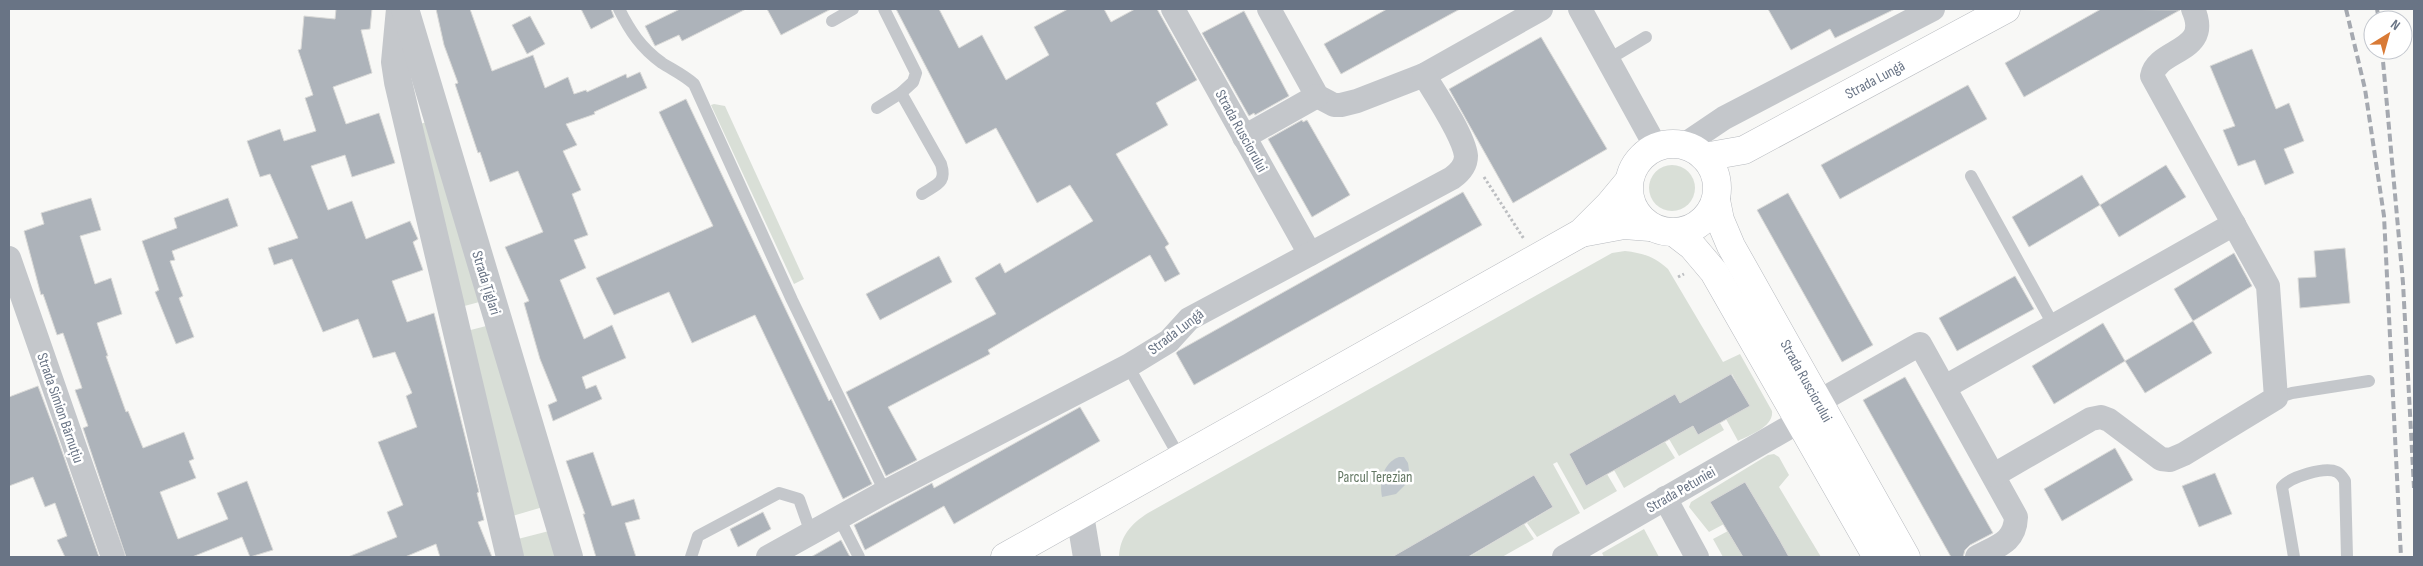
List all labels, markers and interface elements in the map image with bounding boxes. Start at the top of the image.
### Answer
north arrow [2363,10,2413,60]
text: N [2387,16,2404,34]
street label: Strada Lungă [1842,56,1908,104]
street label: Strada Rusciorului [1211,86,1272,176]
street label: Strada Țiglari [467,249,505,317]
street label: Strada Lungă [1144,305,1208,359]
street label: Strada Rusciorului [1776,336,1837,426]
street label: Strada Simion Bărnuțiu [32,351,88,465]
street label: Strada Petuniei [1643,463,1719,517]
park label: Parcul Terezian [1337,468,1413,487]

